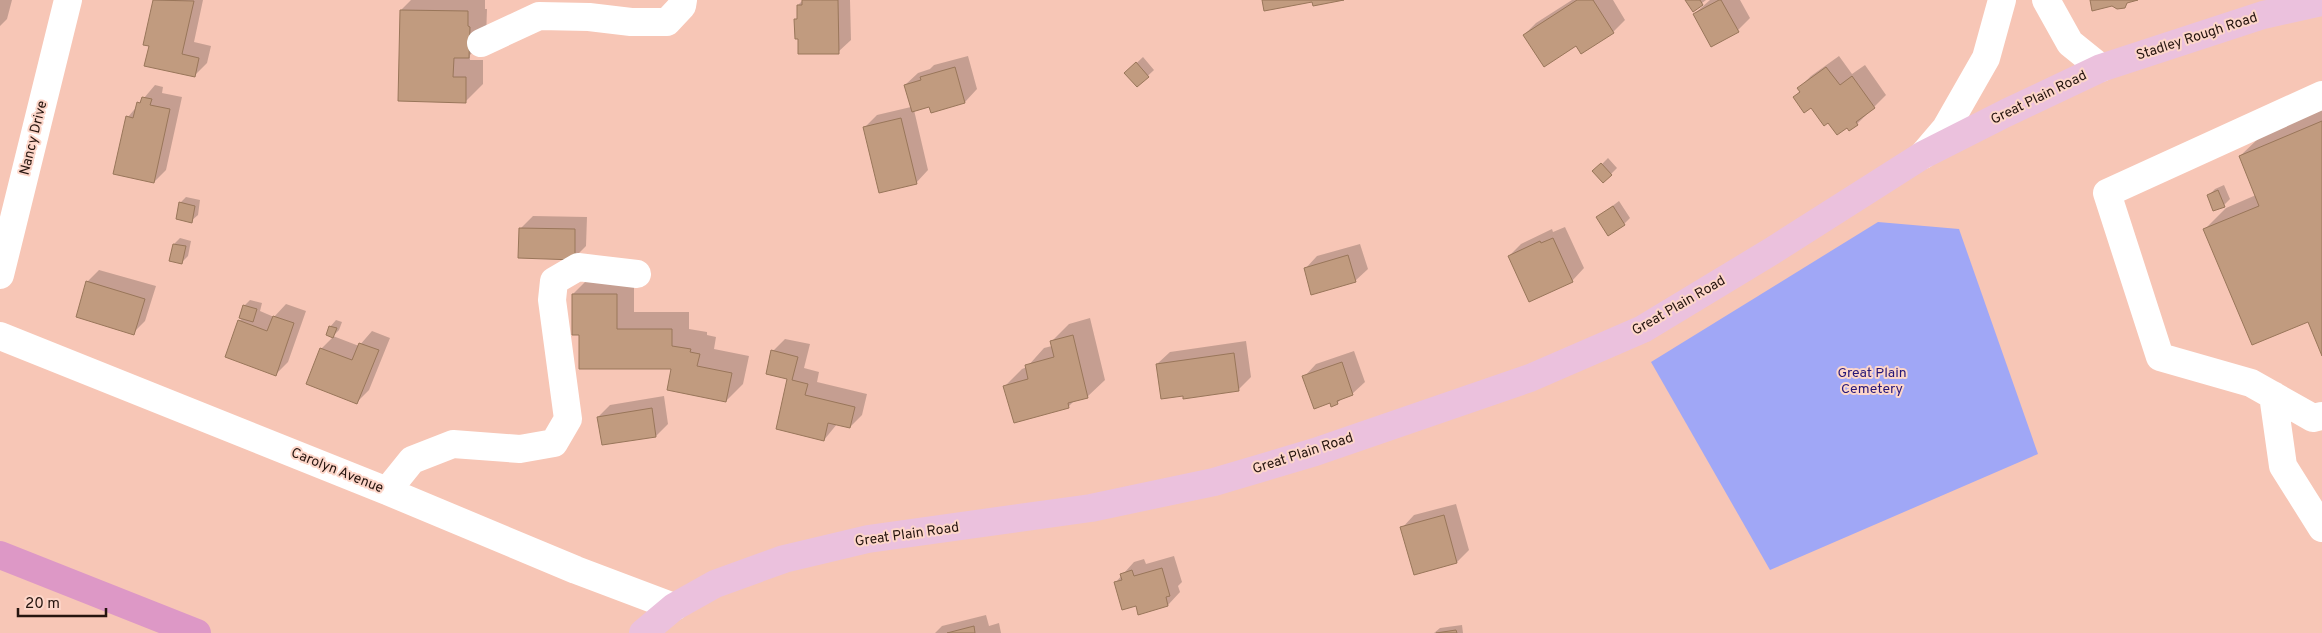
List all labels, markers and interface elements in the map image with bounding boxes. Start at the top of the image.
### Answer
street label: Stadley Rough Road [2134,9,2260,65]
street label: Great Plain Road [1988,67,2090,129]
street label: Nancy Drive [17,99,51,177]
street label: Great Plain Road [1629,272,1729,340]
park label: Great Plain Cemetery [1837,365,1907,398]
street label: Great Plain Road [1250,430,1356,478]
street label: Carolyn Avenue [288,445,386,497]
street label: Great Plain Road [854,519,960,551]
scale bar [18,586,105,618]
text: 20 m [25,595,60,614]

